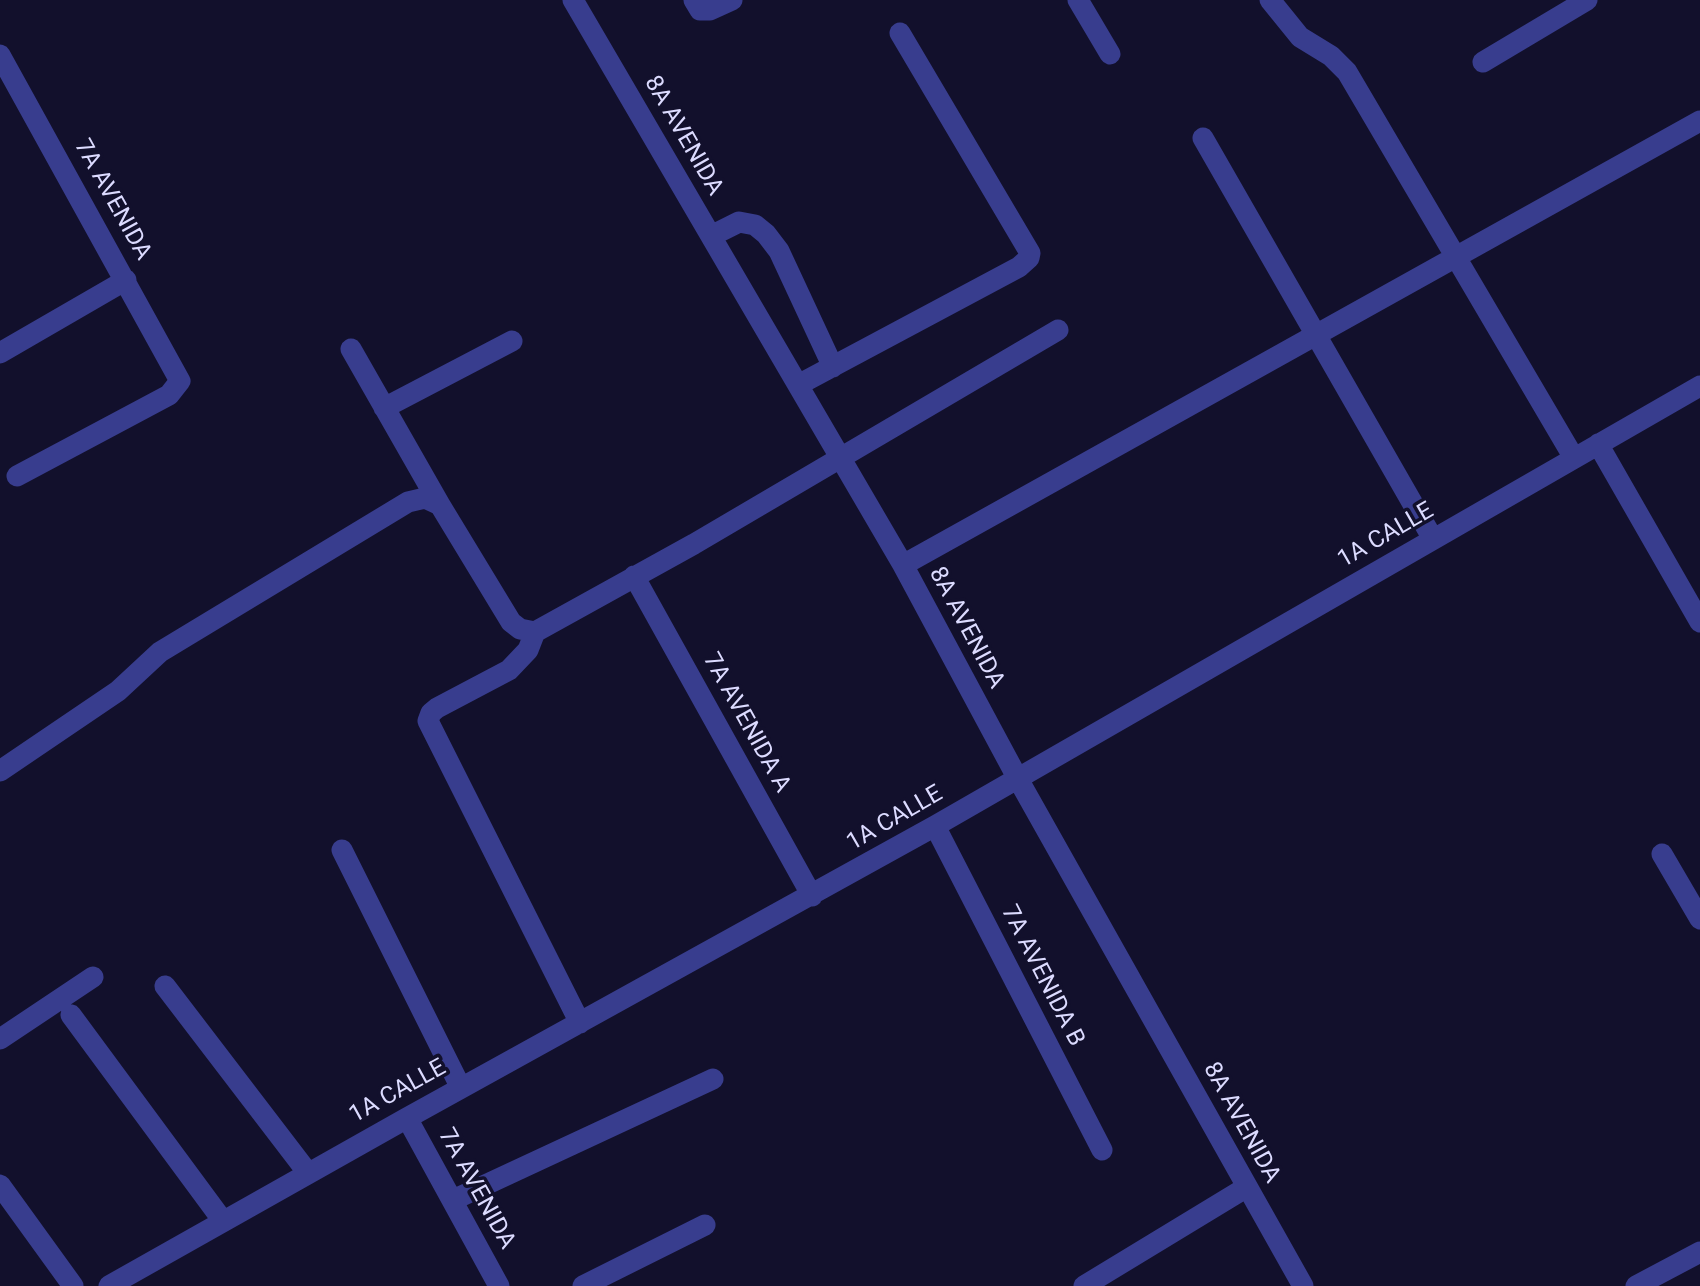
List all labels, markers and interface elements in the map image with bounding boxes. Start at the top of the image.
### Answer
street label: 8A AVENIDA [637,71,729,201]
street label: 7A AVENIDA [67,135,157,265]
street label: 1A CALLE [1333,497,1439,575]
street label: 8A AVENIDA [922,562,1010,694]
street label: 7A AVENIDA A [696,648,796,798]
street label: 1A CALLE [842,780,948,858]
street label: 7A AVENIDA B [994,901,1090,1051]
street label: 1A CALLE [345,1054,451,1130]
street label: 8A AVENIDA [1196,1058,1286,1188]
street label: 7A AVENIDA [431,1124,521,1254]

